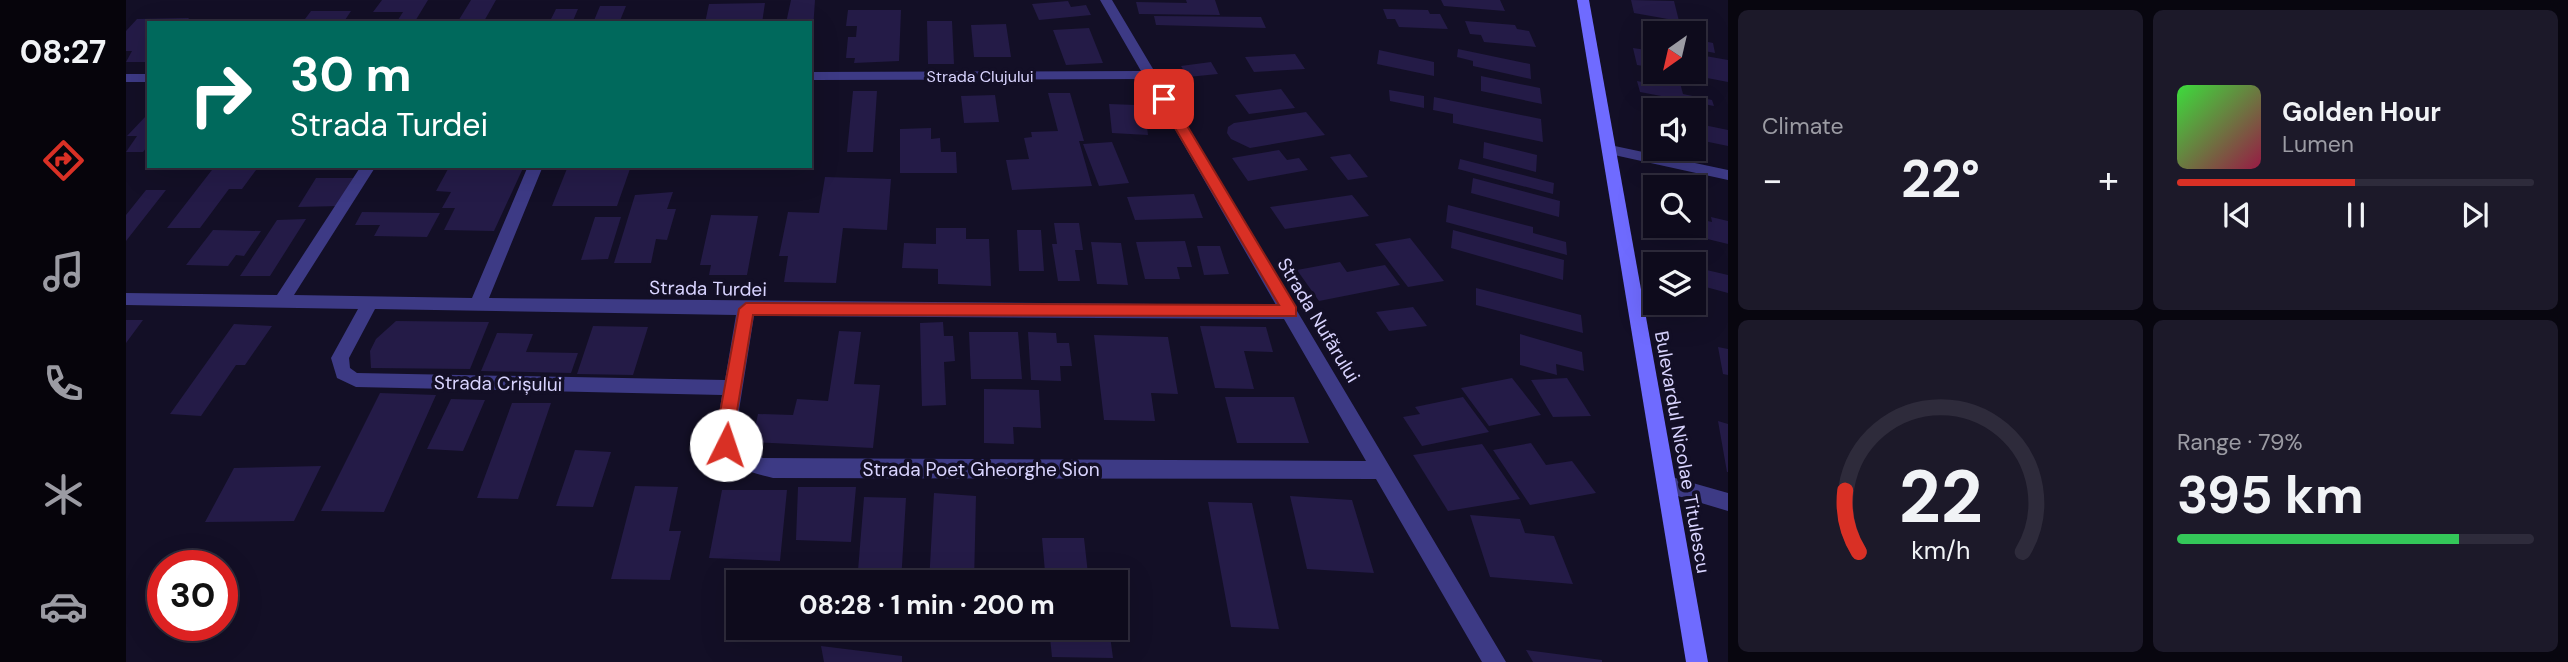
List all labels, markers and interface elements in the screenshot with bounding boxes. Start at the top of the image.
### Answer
north arrow [1643,21,1706,84]
map controls [1643,21,1706,315]
text: 08:27 [20,31,106,73]
text: 30 m [290,42,412,106]
icon: right [175,49,266,140]
street label: Strada Clujului [926,66,1034,87]
pin [1134,69,1194,129]
icon: arrive [1145,80,1183,118]
text: Golden Hour [2282,95,2441,129]
button: sound [1643,98,1706,161]
text: Strada Turdei [290,104,488,146]
text: Climate [1762,111,1844,141]
text: Lumen [2282,129,2354,159]
icon: directions [39,136,88,185]
text: 22° [1901,145,1980,213]
text: − [1762,155,1783,205]
text: + [2098,155,2119,205]
button: search [1643,175,1706,238]
icon: previous [2218,196,2256,234]
icon: pause [2337,196,2375,234]
icon: next [2456,196,2494,234]
icon: music [39,247,88,296]
button: layers [1643,252,1706,315]
street label: Strada Nufărului [1272,253,1366,387]
street label: Strada Turdei [649,275,767,302]
street label: Bulevardul Nicolae Titulescu [1649,329,1716,575]
icon: phone [39,359,88,408]
street label: Strada Crișului [434,370,562,397]
position arrow [689,408,763,482]
text: Range · 79% [2177,427,2303,457]
text: 22 [1898,450,1983,545]
street label: Strada Poet Gheorghe Sion [862,457,1100,482]
text: 395 km [2177,461,2364,529]
icon: climate [39,470,88,519]
text: km/h [1911,534,1970,567]
speed limit sign: 30 [147,550,238,641]
icon: car [39,582,88,631]
text: 08:28 · 1 min · 200 m [799,588,1055,622]

